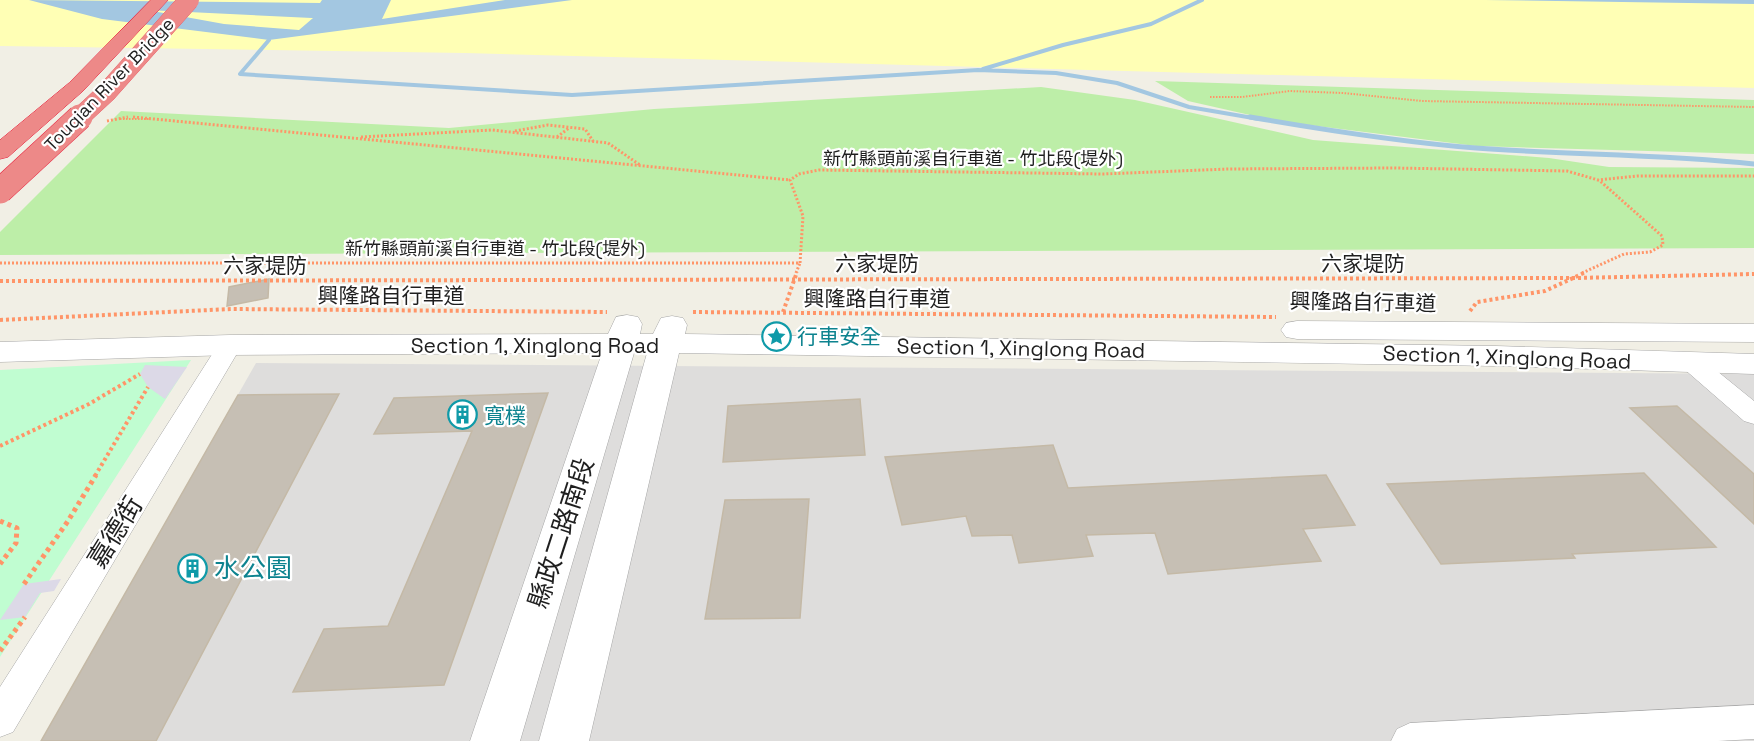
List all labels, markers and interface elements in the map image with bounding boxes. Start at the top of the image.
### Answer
street label: Touqian River Bridge [39,12,179,156]
street label: 新竹縣頭前溪自行車道 - 竹北段(堤外) [823,147,1123,170]
street label: 新竹縣頭前溪自行車道 - 竹北段(堤外) [345,237,645,260]
street label: 六家堤防 [835,250,919,277]
street label: 六家堤防 [1321,250,1405,277]
street label: 六家堤防 [223,252,307,279]
street label: 興隆路自行車道 [318,282,465,309]
street label: 興隆路自行車道 [804,285,951,312]
street label: 興隆路自行車道 [1289,287,1437,317]
place icon: 行車安全 [760,320,792,352]
place label: 行車安全 [797,323,881,350]
street label: Section 1, Xinglong Road [411,332,659,359]
street label: Section 1, Xinglong Road [896,332,1146,364]
street label: Section 1, Xinglong Road [1382,339,1632,375]
building icon: 寬樸 [447,399,479,431]
place label: 寬樸 [484,402,526,429]
street label: 縣政二路南段 [521,454,601,612]
street label: 嘉德街 [80,490,150,574]
place label: 水公園 [214,551,292,585]
building icon: 水公園 [177,552,209,584]

